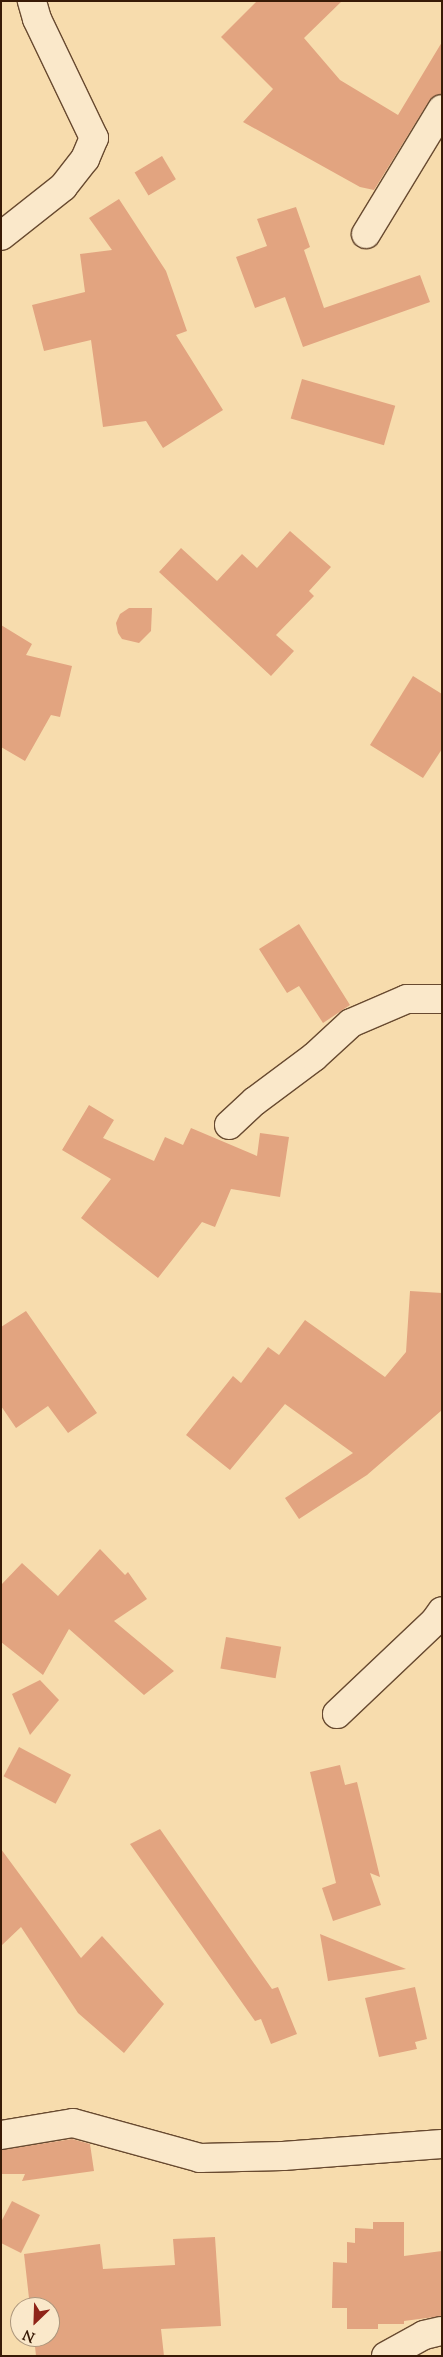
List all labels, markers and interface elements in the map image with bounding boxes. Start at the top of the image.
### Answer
north arrow [10,2297,60,2347]
text: N [20,2323,38,2346]

